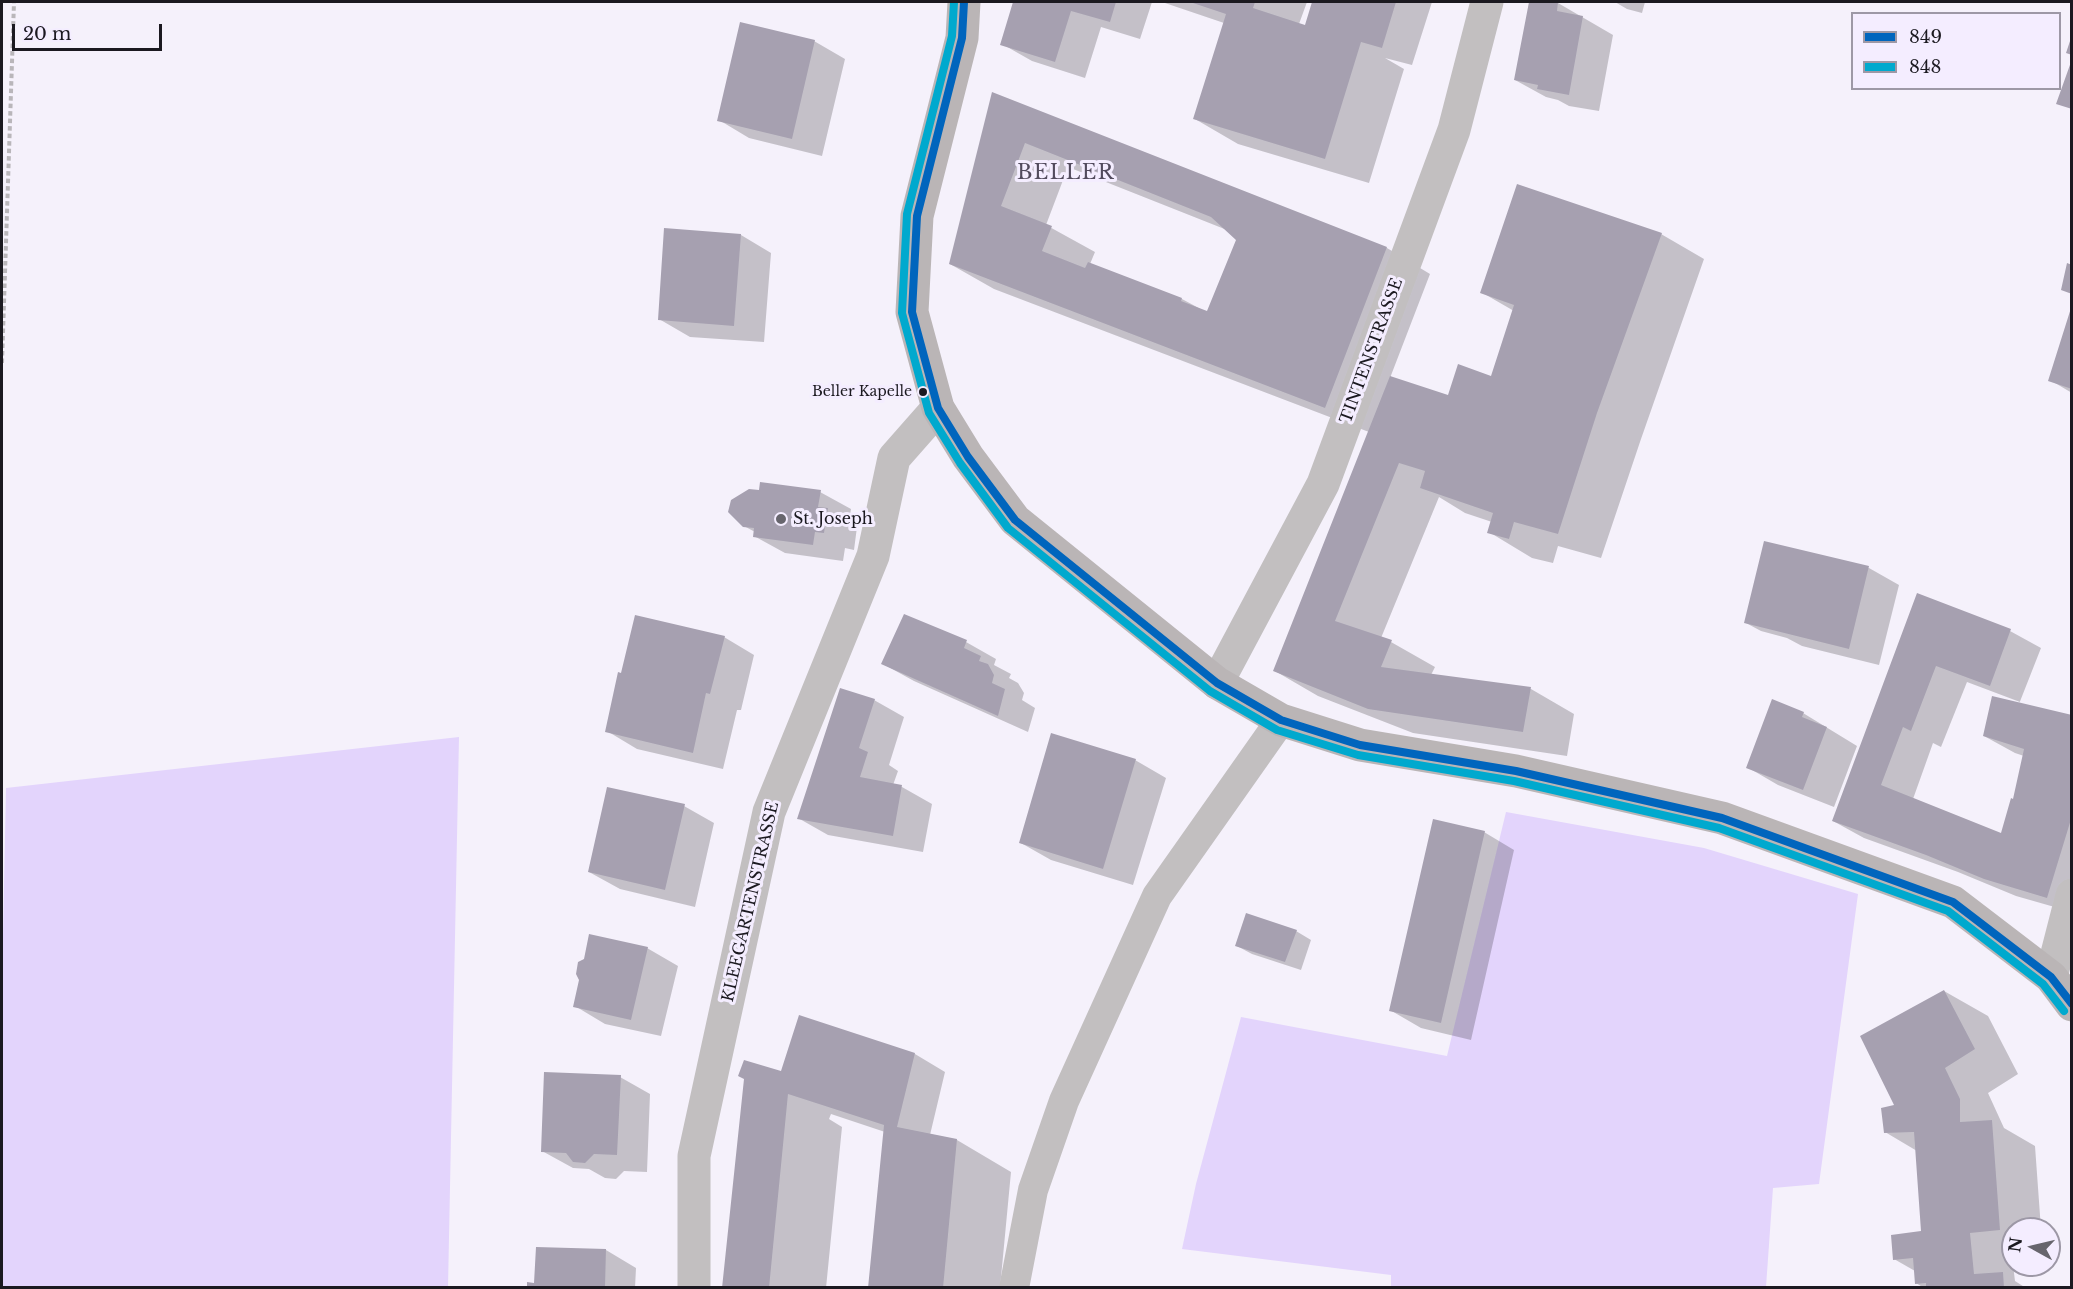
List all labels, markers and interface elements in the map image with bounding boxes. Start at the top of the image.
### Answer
scale bar [15,12,165,50]
legend [1851,12,2061,90]
text: 20 m [23,23,71,45]
text: 849 [1909,26,1942,48]
text: 848 [1909,56,1941,78]
district label: BELLER [1017,161,1115,185]
street label: TINTENSTRASSE [1337,276,1407,426]
place label: Beller Kapelle [812,384,912,400]
marker: Beller Kapelle [917,386,929,398]
place label: St. Joseph [793,509,873,529]
marker: St. Joseph [774,512,788,526]
street label: KLEEGARTENSTRASSE [719,800,783,1004]
north arrow [2001,1217,2061,1277]
text: N [2004,1236,2026,1254]

